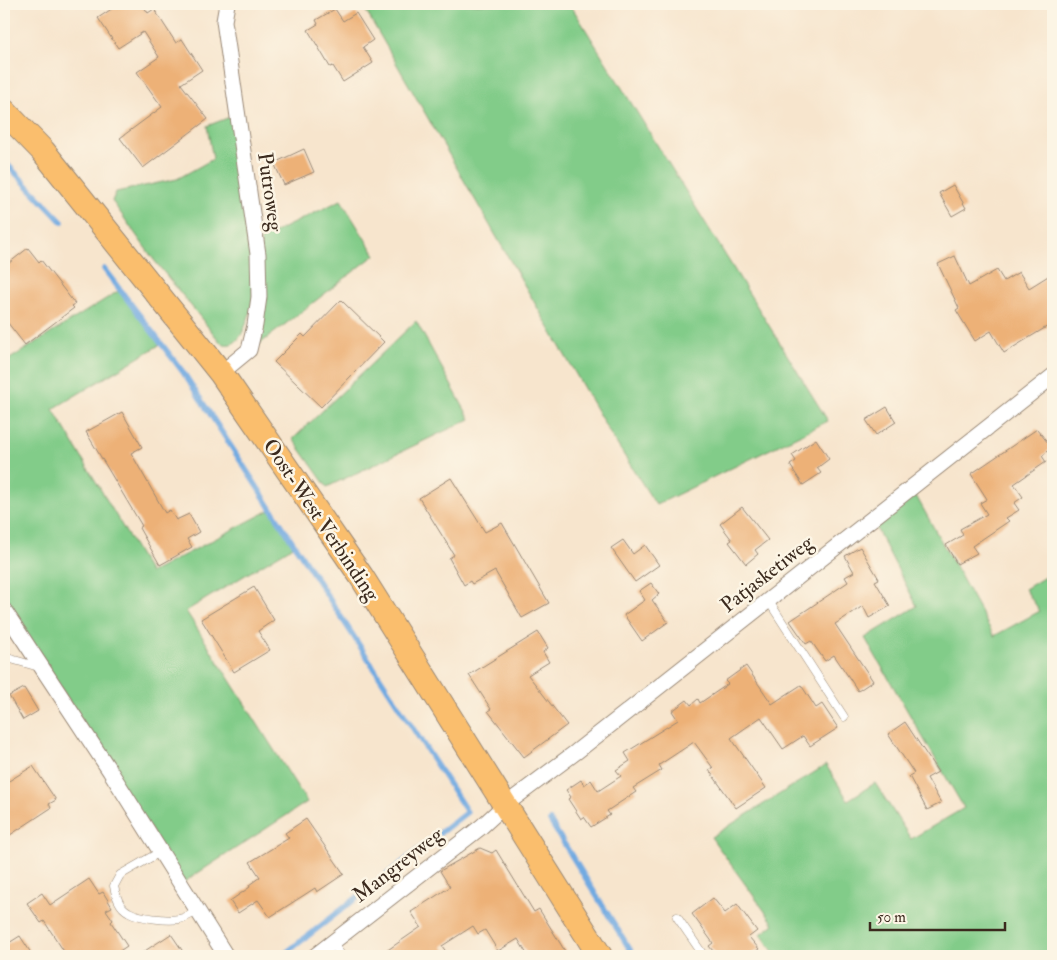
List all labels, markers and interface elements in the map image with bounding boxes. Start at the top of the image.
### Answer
street label: Putroweg [251,151,289,234]
street label: Oost-West Verbinding [257,434,386,607]
street label: Patjasketiweg [715,529,819,619]
street label: Mangreyweg [347,821,449,909]
scale bar [870,900,1004,932]
text: 50 m [877,908,906,927]

